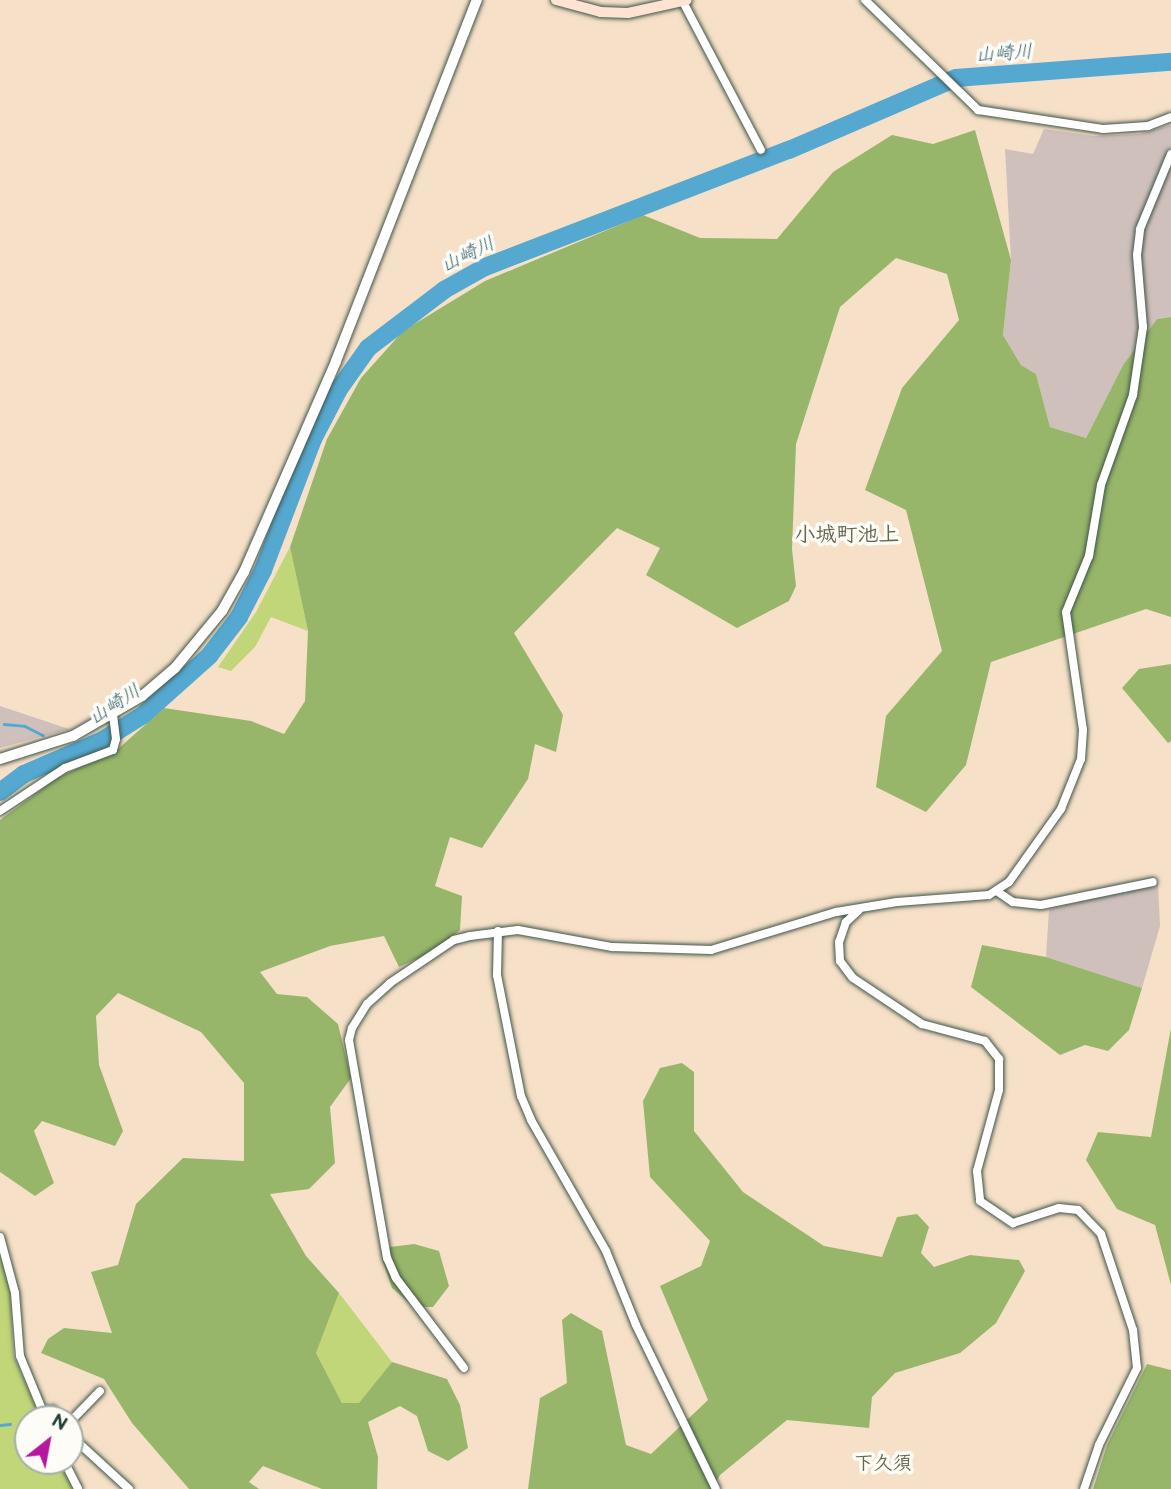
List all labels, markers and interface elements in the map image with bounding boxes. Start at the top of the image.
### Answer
water label: 山崎川 [975,41,1033,67]
water label: 山崎川 [437,232,499,278]
district label: 小城町池上 [795,522,899,548]
water label: 山崎川 [85,680,145,730]
north arrow [14,1405,84,1475]
text: N [47,1410,71,1437]
district label: 下久須 [855,1453,911,1475]

